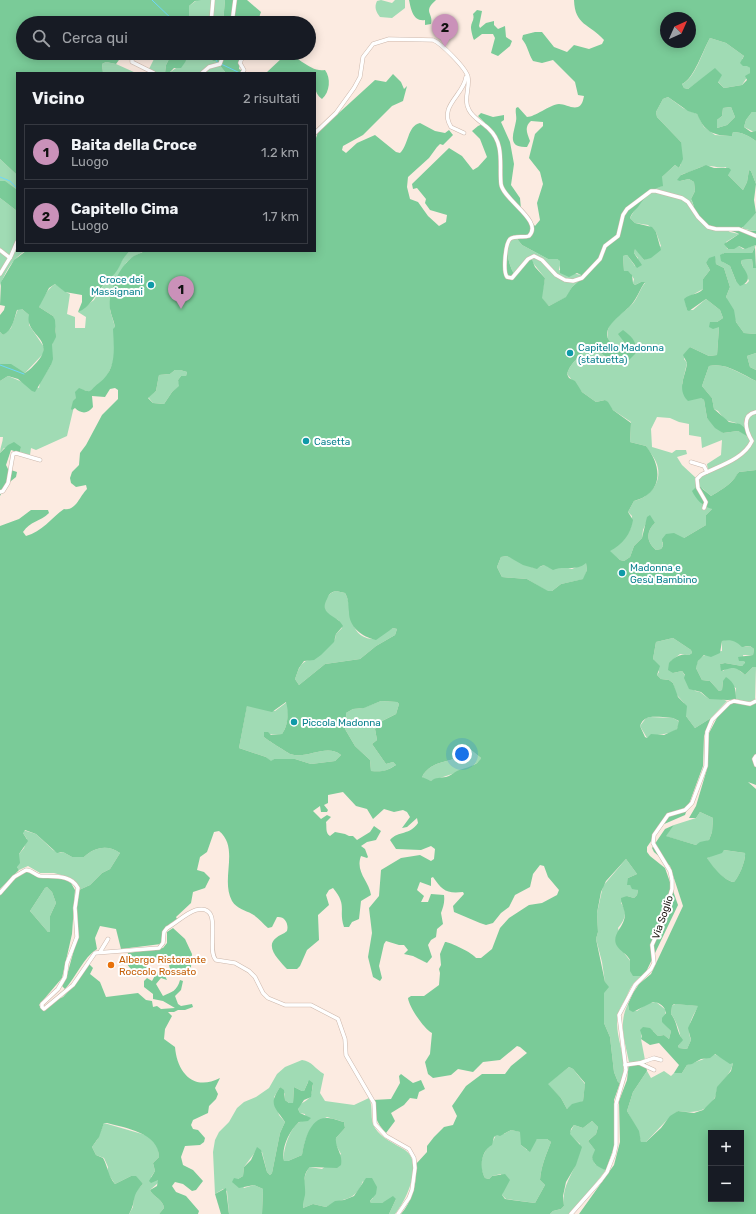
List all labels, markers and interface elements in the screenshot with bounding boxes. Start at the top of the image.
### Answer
north arrow [660,12,696,48]
pin: 2 [432,14,458,47]
search box [16,16,316,60]
icon: search [30,27,52,49]
text: Cerca qui [62,29,128,47]
text: Vicino [32,88,85,108]
text: 2 risultati [243,91,300,106]
text: Baita della Croce [71,136,197,154]
text: 1 [43,145,49,160]
text: 1.2 km [261,145,299,160]
text: Luogo [71,154,109,169]
text: Capitello Cima [71,200,178,218]
text: 2 [42,209,50,224]
text: 1.7 km [262,209,299,224]
text: Luogo [71,218,109,233]
place label: Croce dei Massignani [91,274,143,298]
pin: 1 [168,276,194,309]
marker: Croce dei Massignani [146,280,156,290]
place label: Capitello Madonna (statuetta) [578,342,664,366]
marker: Capitello Madonna (statuetta) [565,348,575,358]
marker: Casetta [301,436,311,446]
place label: Casetta [314,436,350,448]
place label: Madonna e Gesù Bambino [630,562,697,586]
marker: Madonna e Gesù Bambino [617,568,627,578]
marker: Piccola Madonna [289,717,299,727]
place label: Piccola Madonna [302,717,381,729]
your location [452,744,472,764]
street label: Via Soglio [650,894,676,941]
place label: Albergo Ristorante Roccolo Rossato [119,954,206,978]
marker: Albergo Ristorante Roccolo Rossato [106,960,116,970]
map controls [708,1130,744,1202]
button: + [708,1130,744,1166]
button: − [708,1166,744,1202]

